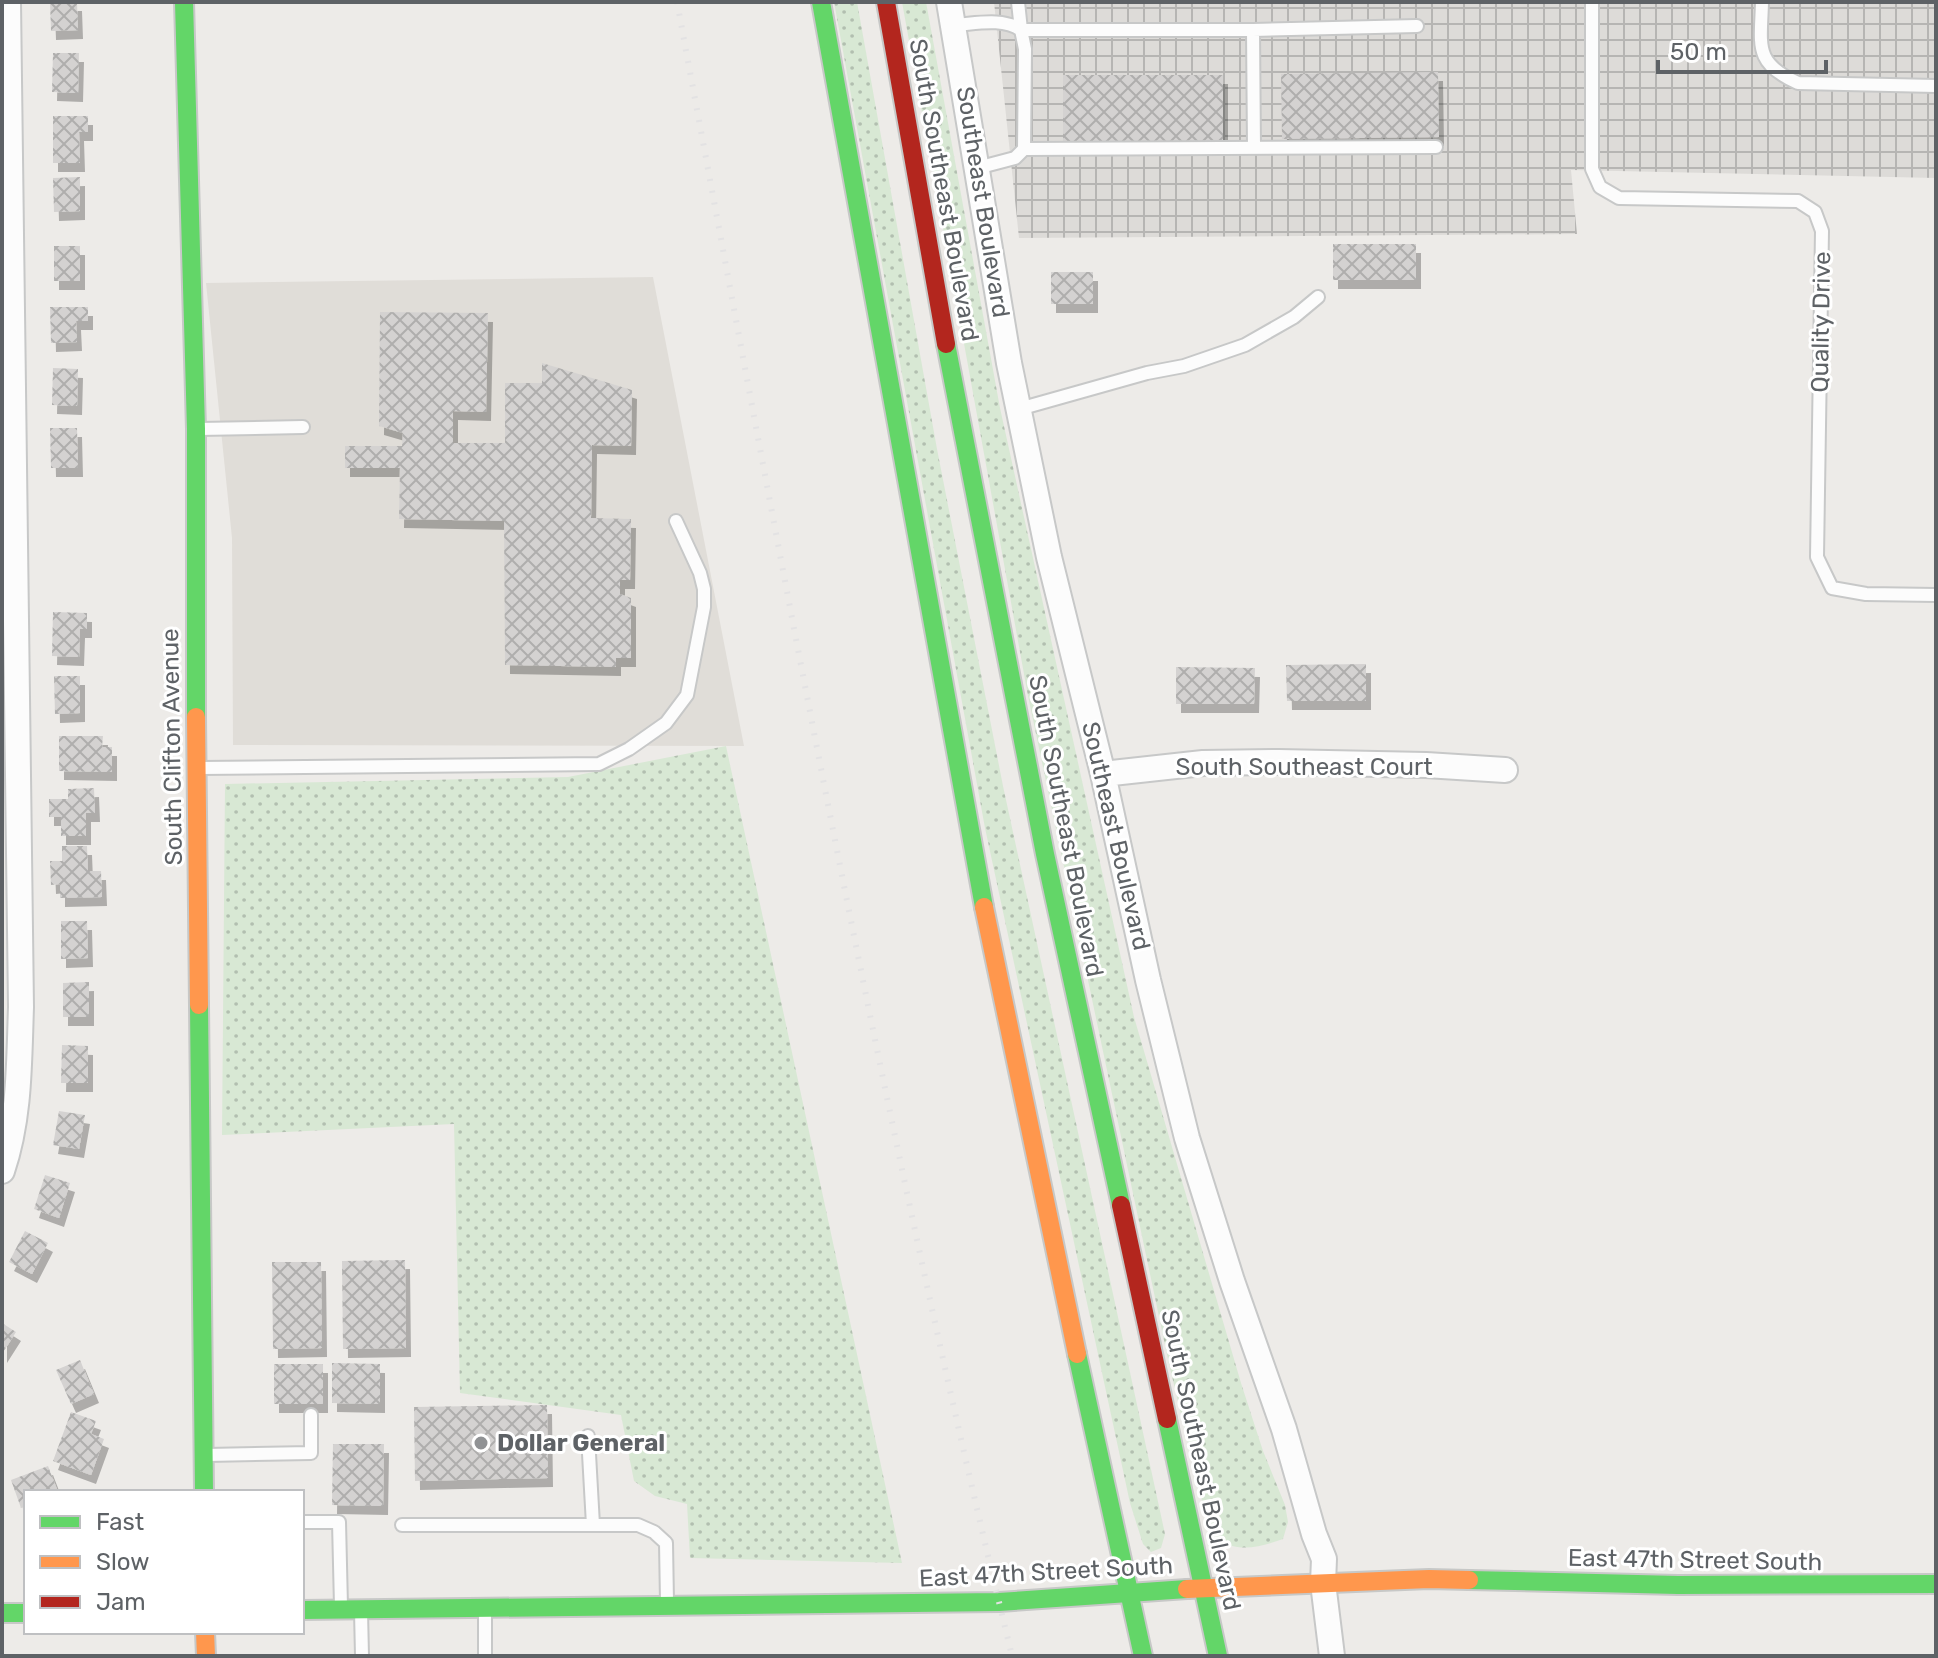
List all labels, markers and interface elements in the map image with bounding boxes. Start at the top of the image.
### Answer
scale bar [1658,24,1826,74]
street label: South Southeast Boulevard [903,36,985,344]
text: 50 m [1670,38,1727,66]
street label: Southeast Boulevard [951,84,1015,320]
street label: Quality Drive [1806,251,1836,393]
street label: South Clifton Avenue [156,628,188,866]
street label: South Southeast Boulevard [1023,673,1109,979]
street label: Southeast Boulevard [1076,719,1156,953]
street label: South Southeast Court [1175,753,1433,781]
street label: South Southeast Boulevard [1155,1307,1247,1613]
place label: Dollar General [497,1429,665,1457]
marker: Dollar General [472,1434,490,1452]
legend [24,1490,304,1634]
text: Fast [96,1508,144,1536]
street label: East 47th Street South [1568,1544,1822,1576]
text: Slow [96,1548,149,1576]
street label: East 47th Street South [918,1551,1174,1593]
text: Jam [96,1588,146,1616]

